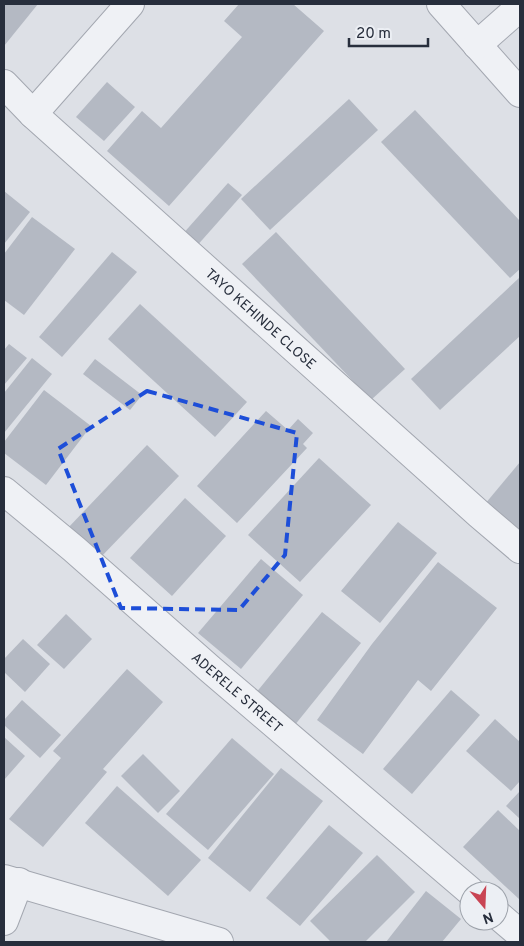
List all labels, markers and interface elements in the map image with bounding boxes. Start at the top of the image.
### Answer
scale bar [349,15,428,47]
text: 20 m [356,25,391,44]
street label: TAYO KEHINDE CLOSE [201,266,319,374]
street label: ADERELE STREET [187,649,285,737]
north arrow [459,881,509,931]
text: N [480,907,495,927]

